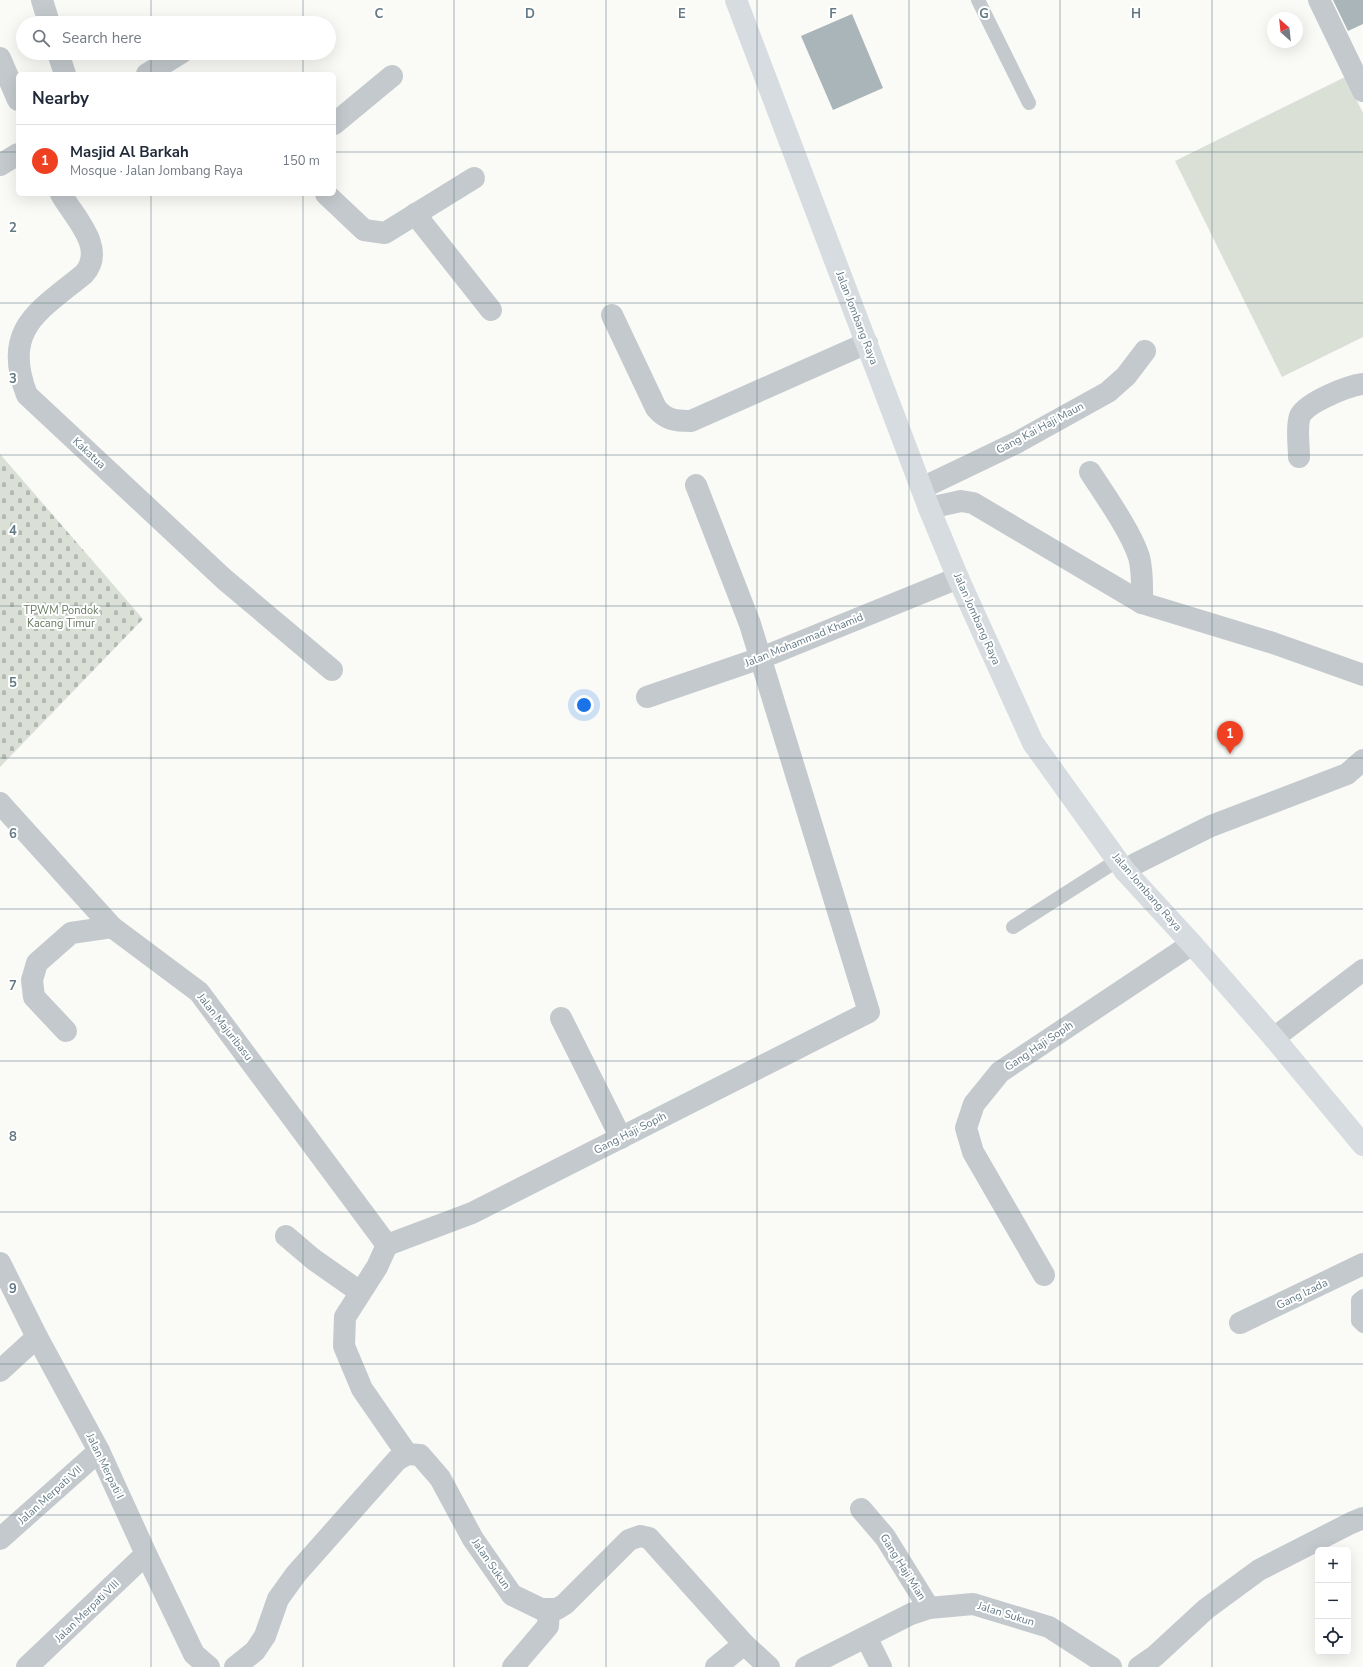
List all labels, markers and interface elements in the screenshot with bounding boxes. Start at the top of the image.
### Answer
text: C [375,5,384,23]
text: D [525,5,535,23]
text: E [678,5,686,23]
text: F [829,5,837,23]
text: G [979,5,989,23]
text: H [1131,5,1141,23]
north arrow [1267,12,1303,48]
search box [16,16,336,60]
icon: search [30,27,52,49]
text: Search here [62,28,142,48]
text: Nearby [32,87,89,110]
text: Masjid Al Barkah [70,142,189,162]
text: 1 [41,152,49,170]
text: 150 m [282,152,320,170]
text: Mosque · Jalan Jombang Raya [70,162,243,180]
text: 2 [9,219,17,237]
street label: Jalan Jombang Raya [832,268,882,367]
text: 3 [9,370,17,388]
street label: Gang Kai Haji Maun [994,399,1086,457]
street label: Kakatua [69,434,109,472]
text: 4 [9,522,17,540]
street label: Jalan Jombang Raya [950,570,1004,667]
park label: TPWM Pondok Kacang Timur [23,603,99,631]
street label: Jalan Mohammad Khamid [742,609,865,671]
text: 5 [9,674,17,692]
your location [574,695,594,715]
pin: 1 [1217,721,1243,754]
text: 6 [9,825,17,843]
street label: Jalan Jombang Raya [1108,849,1185,934]
text: 7 [9,977,17,995]
street label: Jalan Majuribasu [193,989,256,1064]
street label: Gang Haji Sopih [1002,1018,1076,1074]
street label: Gang Haji Sopih [591,1108,669,1158]
text: 8 [9,1128,17,1146]
street label: Gang Izada [1274,1275,1330,1313]
text: 9 [9,1280,17,1298]
street label: Jalan Merpati I [82,1430,127,1501]
street label: Jalan Merpati VII [14,1462,85,1528]
street label: Gang Haji Mian [877,1531,929,1603]
street label: Jalan Sukun [468,1535,514,1592]
map controls [1315,1547,1351,1655]
button: + [1315,1547,1351,1583]
street label: Jalan Merpati VIII [51,1576,123,1646]
button: − [1315,1583,1351,1619]
street label: Jalan Sukun [975,1598,1036,1630]
button: locate [1315,1619,1351,1655]

